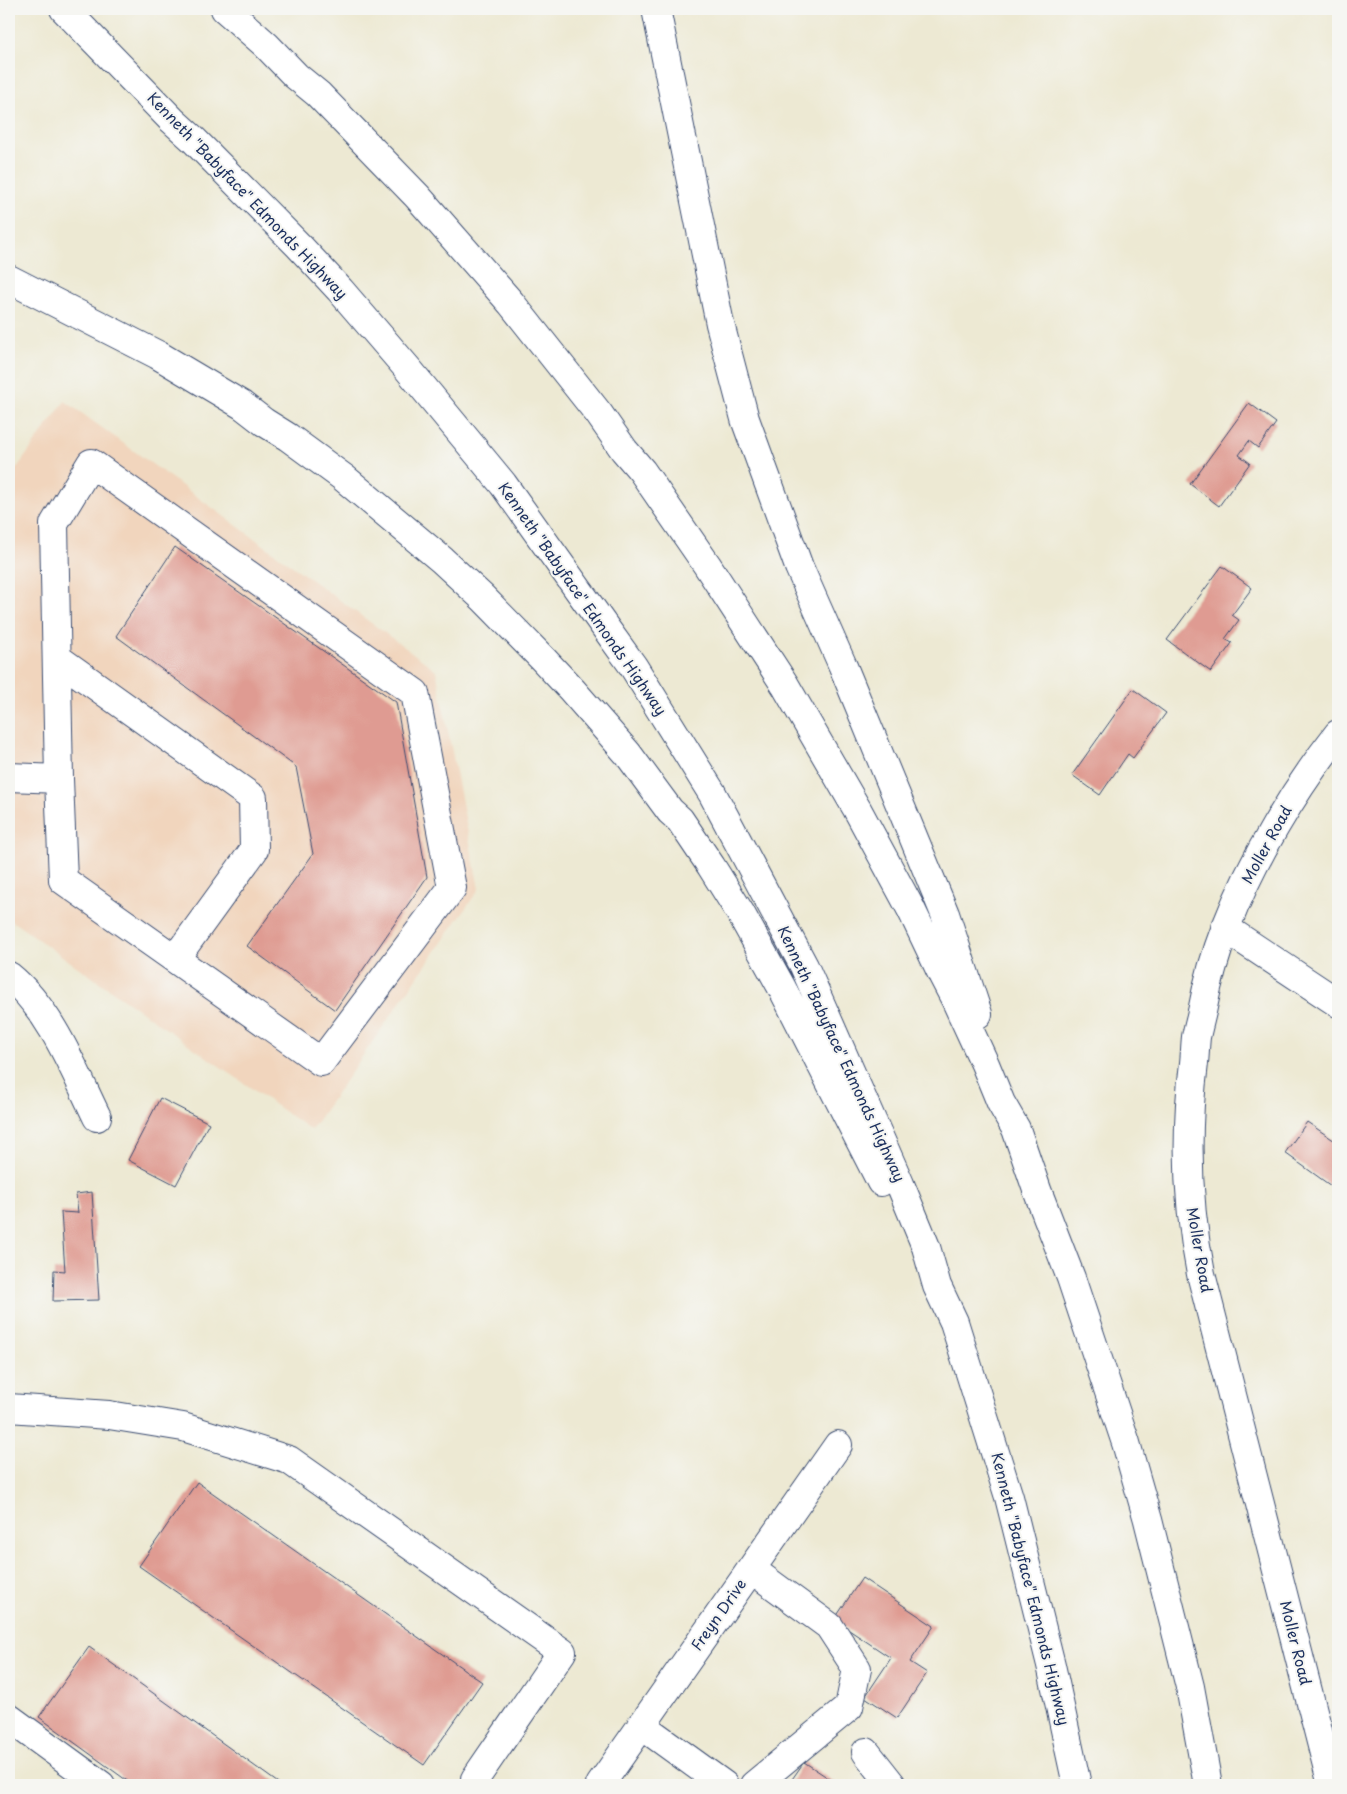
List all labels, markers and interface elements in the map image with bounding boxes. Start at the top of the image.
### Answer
street label: Kenneth "Babyface" Edmonds Highway [143,86,354,304]
street label: Kenneth "Babyface" Edmonds Highway [493,477,673,719]
street label: Moller Road [1235,801,1297,888]
street label: Kenneth "Babyface" Edmonds Highway [773,922,912,1185]
street label: Moller Road [1182,1205,1219,1294]
street label: Kenneth "Babyface" Edmonds Highway [986,1450,1076,1727]
street label: Freyn Drive [684,1573,751,1655]
street label: Moller Road [1275,1598,1318,1688]

